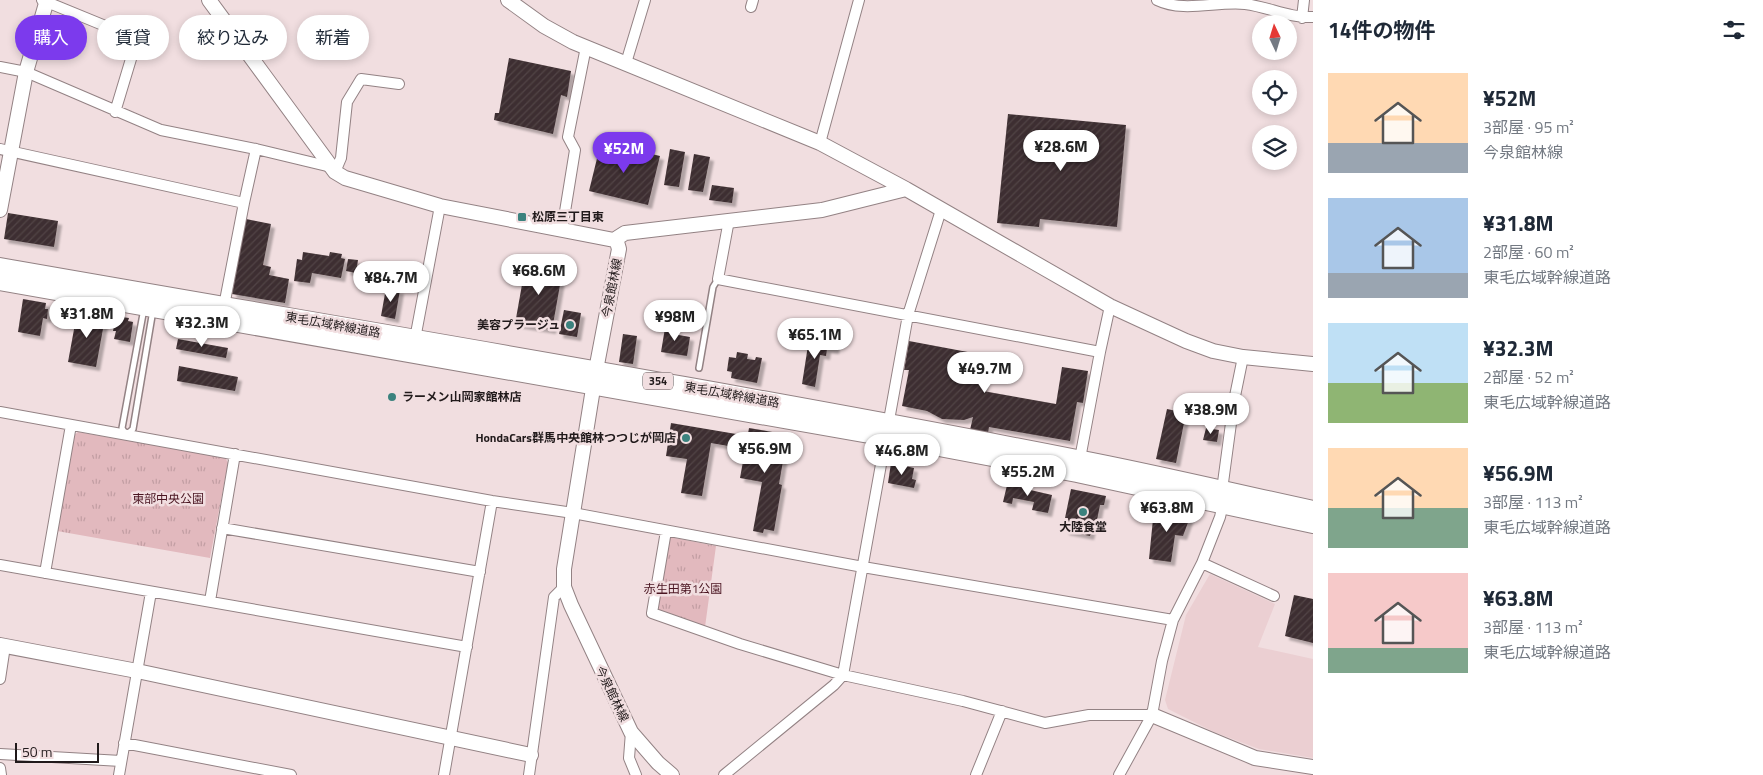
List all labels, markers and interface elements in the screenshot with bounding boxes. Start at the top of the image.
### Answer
text: 14件の物件 [1328,14,1436,46]
chip: 購入 [15,15,87,60]
chip: 賃貸 [97,15,169,60]
chip: 絞り込み [179,15,287,60]
chip: 新着 [297,15,369,60]
north arrow [1252,15,1298,60]
map controls [1252,15,1297,170]
icon: filters [1720,16,1748,44]
button: locate [1252,70,1297,115]
text: ¥52M [1483,82,1536,114]
icon: home [1368,93,1428,153]
text: 3部屋 · 95 m² [1483,115,1574,139]
button: layers [1252,125,1297,170]
pin: ¥28.6M [1020,130,1102,172]
pin: ¥52M [594,132,654,174]
text: ¥28.6M [1034,134,1088,158]
text: ¥52M [604,136,644,160]
text: 今泉館林線 [1483,140,1563,164]
place label: 松原三丁目東 [532,207,604,226]
text: ¥31.8M [1483,207,1553,239]
marker: 松原三丁目東 [516,211,528,223]
icon: home [1368,218,1428,278]
text: 2部屋 · 60 m² [1483,240,1574,264]
pin: ¥68.6M [498,254,580,296]
street label: 今泉館林線 [596,257,627,319]
text: ¥68.6M [512,258,566,282]
pin: ¥84.7M [350,260,432,303]
text: ¥84.7M [364,265,418,289]
text: 東毛広域幹線道路 [1483,265,1611,289]
pin: ¥31.8M [46,296,128,339]
pin: ¥98M [645,300,705,342]
text: ¥31.8M [60,301,114,325]
text: ¥98M [655,304,695,328]
pin: ¥32.3M [161,306,243,348]
street label: 東毛広域幹線道路 [284,307,382,342]
text: ¥32.3M [175,310,229,334]
place label: 美容プラージュ [477,315,560,334]
pin: ¥65.1M [774,318,856,360]
marker: 美容プラージュ [564,319,576,331]
text: ¥65.1M [788,322,842,346]
text: ¥32.3M [1483,332,1553,364]
icon: home [1368,343,1428,403]
pin: ¥49.7M [944,352,1026,394]
text: ¥49.7M [958,356,1012,380]
text: 2部屋 · 52 m² [1483,365,1574,389]
road number: 354 [643,372,673,390]
street label: 東毛広域幹線道路 [683,377,781,412]
place label: ラーメン山岡家館林店 [402,387,522,406]
text: 東毛広域幹線道路 [1483,390,1611,414]
marker: ラーメン山岡家館林店 [386,391,398,403]
pin: ¥38.9M [1170,392,1252,435]
text: ¥38.9M [1184,397,1238,421]
place label: HondaCars群馬中央館林つつじが岡店 [475,428,676,447]
marker: HondaCars群馬中央館林つつじが岡店 [680,432,692,444]
pin: ¥56.9M [724,432,806,474]
pin: ¥46.8M [861,434,943,476]
text: ¥56.9M [738,436,792,460]
text: ¥46.8M [875,438,929,462]
pin: ¥55.2M [987,454,1069,497]
text: ¥56.9M [1483,457,1553,489]
text: ¥55.2M [1001,459,1055,483]
icon: home [1368,468,1428,528]
park label: 東部中央公園 [132,489,204,508]
pin: ¥63.8M [1126,490,1208,533]
text: 3部屋 · 113 m² [1483,490,1583,514]
text: ¥63.8M [1140,495,1194,519]
marker: 大陸食堂 [1077,506,1089,518]
text: 東毛広域幹線道路 [1483,515,1611,539]
place label: 大陸食堂 [1059,517,1107,536]
park label: 赤生田第1公園 [644,579,722,598]
text: ¥63.8M [1483,582,1553,614]
icon: home [1368,593,1428,653]
text: 3部屋 · 113 m² [1483,615,1583,639]
text: 東毛広域幹線道路 [1483,640,1611,664]
street label: 今泉館林線 [591,663,634,725]
scale bar [15,740,99,763]
text: 50 m [22,741,52,762]

